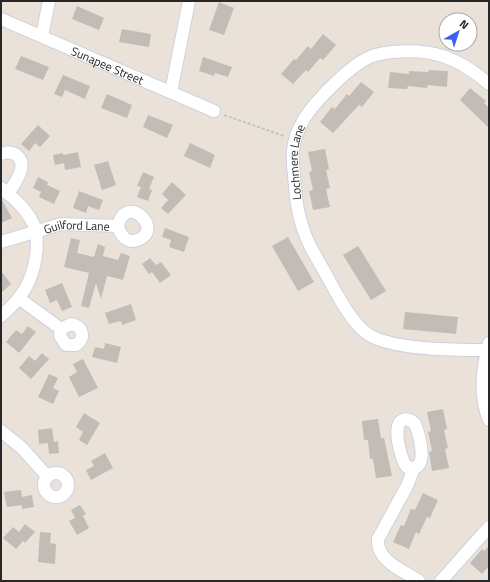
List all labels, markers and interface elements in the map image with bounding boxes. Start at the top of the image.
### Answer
north arrow [438,12,478,52]
text: N [456,16,472,33]
street label: Sunapee Street [68,41,148,89]
street label: Lochmere Lane [283,120,309,201]
street label: Guilford Lane [41,215,110,238]

